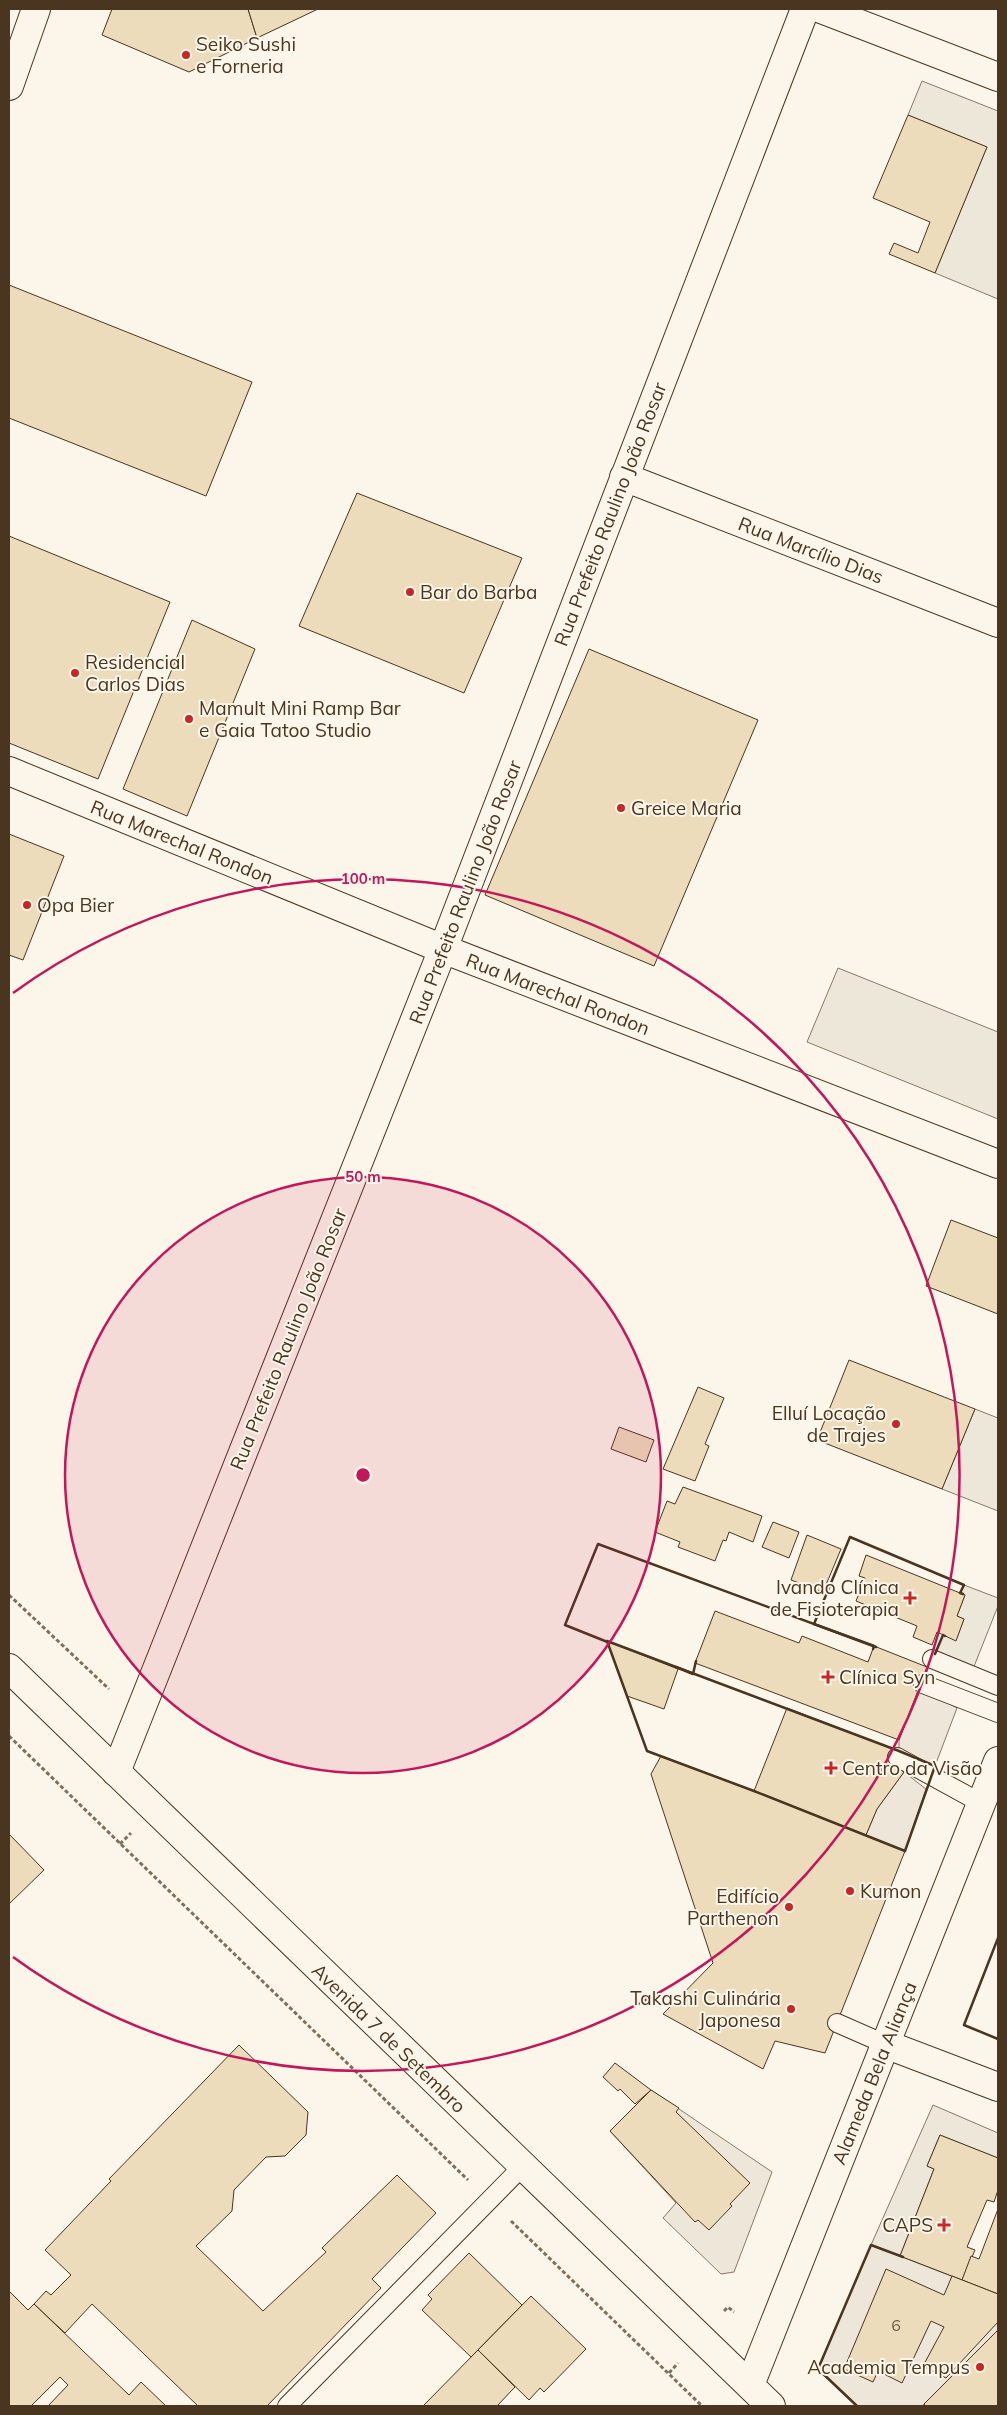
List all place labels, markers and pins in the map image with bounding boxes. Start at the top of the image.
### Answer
place label: Seiko Sushi e Forneria [196,32,296,78]
marker: Seiko Sushi e Forneria [180,49,192,61]
place label: Bar do Barba [420,580,537,604]
marker: Bar do Barba [404,586,416,598]
place label: Residencial Carlos Dias [85,650,185,696]
marker: Residencial Carlos Dias [69,667,81,679]
place label: Mamult Mini Ramp Bar e Gaia Tatoo Studio [199,696,401,742]
marker: Mamult Mini Ramp Bar e Gaia Tatoo Studio [183,713,195,725]
place label: Greice Maria [631,796,742,820]
marker: Greice Maria [615,802,627,814]
place label: Opa Bier [37,893,114,917]
marker: Opa Bier [21,899,33,911]
place label: Elluí Locação de Trajes [772,1401,886,1447]
marker: Elluí Locação de Trajes [890,1418,902,1430]
centre of rings [354,1466,372,1484]
place label: Ivando Clínica de Fisioterapia [770,1575,899,1621]
marker: Ivando Clínica de Fisioterapia [903,1591,917,1605]
place label: Clínica Syn [839,1665,935,1689]
marker: Clínica Syn [821,1670,835,1684]
place label: Centro da Visão [842,1756,982,1780]
marker: Centro da Visão [824,1761,838,1775]
place label: Kumon [860,1879,921,1903]
place label: Edifício Parthenon [687,1884,779,1930]
marker: Kumon [844,1885,856,1897]
marker: Edifício Parthenon [783,1901,795,1913]
place label: Takashi Culinária Japonesa [630,1986,781,2032]
marker: Takashi Culinária Japonesa [785,2003,797,2015]
place label: CAPS [882,2213,933,2237]
marker: CAPS [937,2218,951,2232]
place label: Academia Tempus [807,2355,970,2379]
marker: Academia Tempus [974,2361,986,2373]

